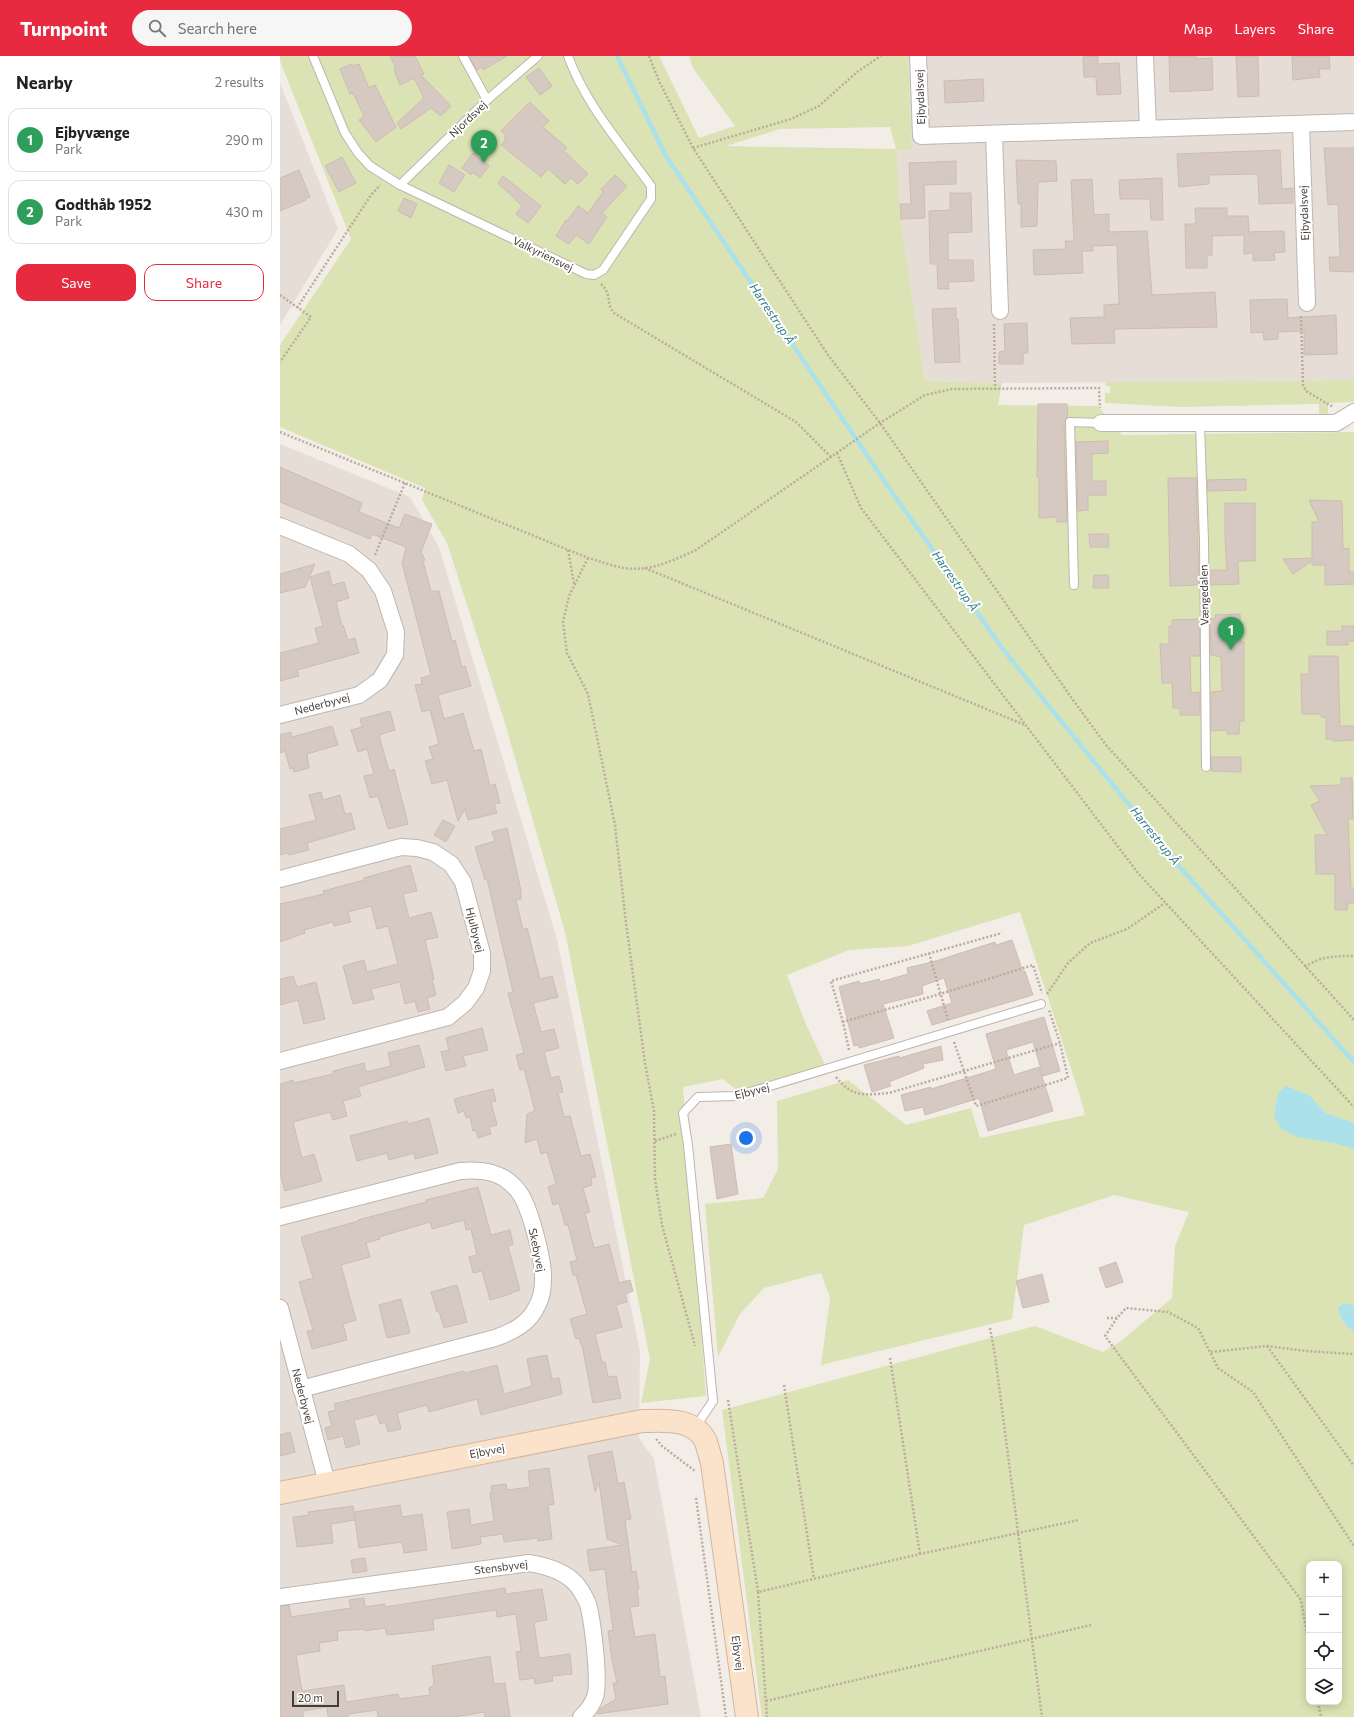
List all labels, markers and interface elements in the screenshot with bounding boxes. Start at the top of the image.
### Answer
search box [132,10,412,46]
text: Turnpoint [20,17,108,40]
icon: search [146,17,168,39]
text: Search here [178,19,257,37]
text: Map [1184,20,1212,37]
text: Layers [1234,20,1276,37]
text: Share [1298,20,1334,37]
street label: Ejbydalsvej [912,69,927,125]
text: Nearby [16,72,73,93]
text: 2 results [215,74,264,90]
street label: Njordsvej [446,97,489,140]
text: Ejbyvænge [55,123,130,141]
pin: 2 [471,130,497,163]
text: 1 [27,132,33,148]
text: 290 m [226,132,263,148]
text: Park [55,141,82,157]
street label: Ejbydalsvej [1296,185,1311,241]
text: Godthåb 1952 [55,195,152,213]
text: 2 [26,204,34,220]
text: 430 m [225,204,263,220]
text: Park [55,213,82,229]
street label: Valkyriensvej [511,233,576,274]
button: Save [16,264,136,301]
button: Share [144,264,264,301]
water label: Harrestrup Å [747,280,798,347]
water label: Harrestrup Å [930,548,982,613]
street label: Vængedalen [1196,564,1211,626]
pin: 1 [1218,617,1244,650]
street label: Nederbyvej [293,690,351,717]
water label: Harrestrup Å [1128,804,1183,867]
street label: Hjulbyvej [464,906,487,954]
street label: Ejbyvej [733,1080,771,1101]
your location [736,1128,756,1148]
street label: Skebyvej [527,1227,548,1273]
street label: Nederbyvej [290,1367,317,1425]
street label: Ejbyvej [468,1441,506,1460]
street label: Stensbyvej [473,1557,529,1576]
map controls [1306,1561,1342,1705]
button: + [1306,1561,1342,1597]
button: − [1306,1597,1342,1633]
button: locate [1306,1633,1342,1669]
street label: Ejbyvej [730,1634,747,1672]
button: layers [1306,1669,1342,1705]
scale bar [292,1689,339,1708]
text: 20 m [298,1691,323,1704]

